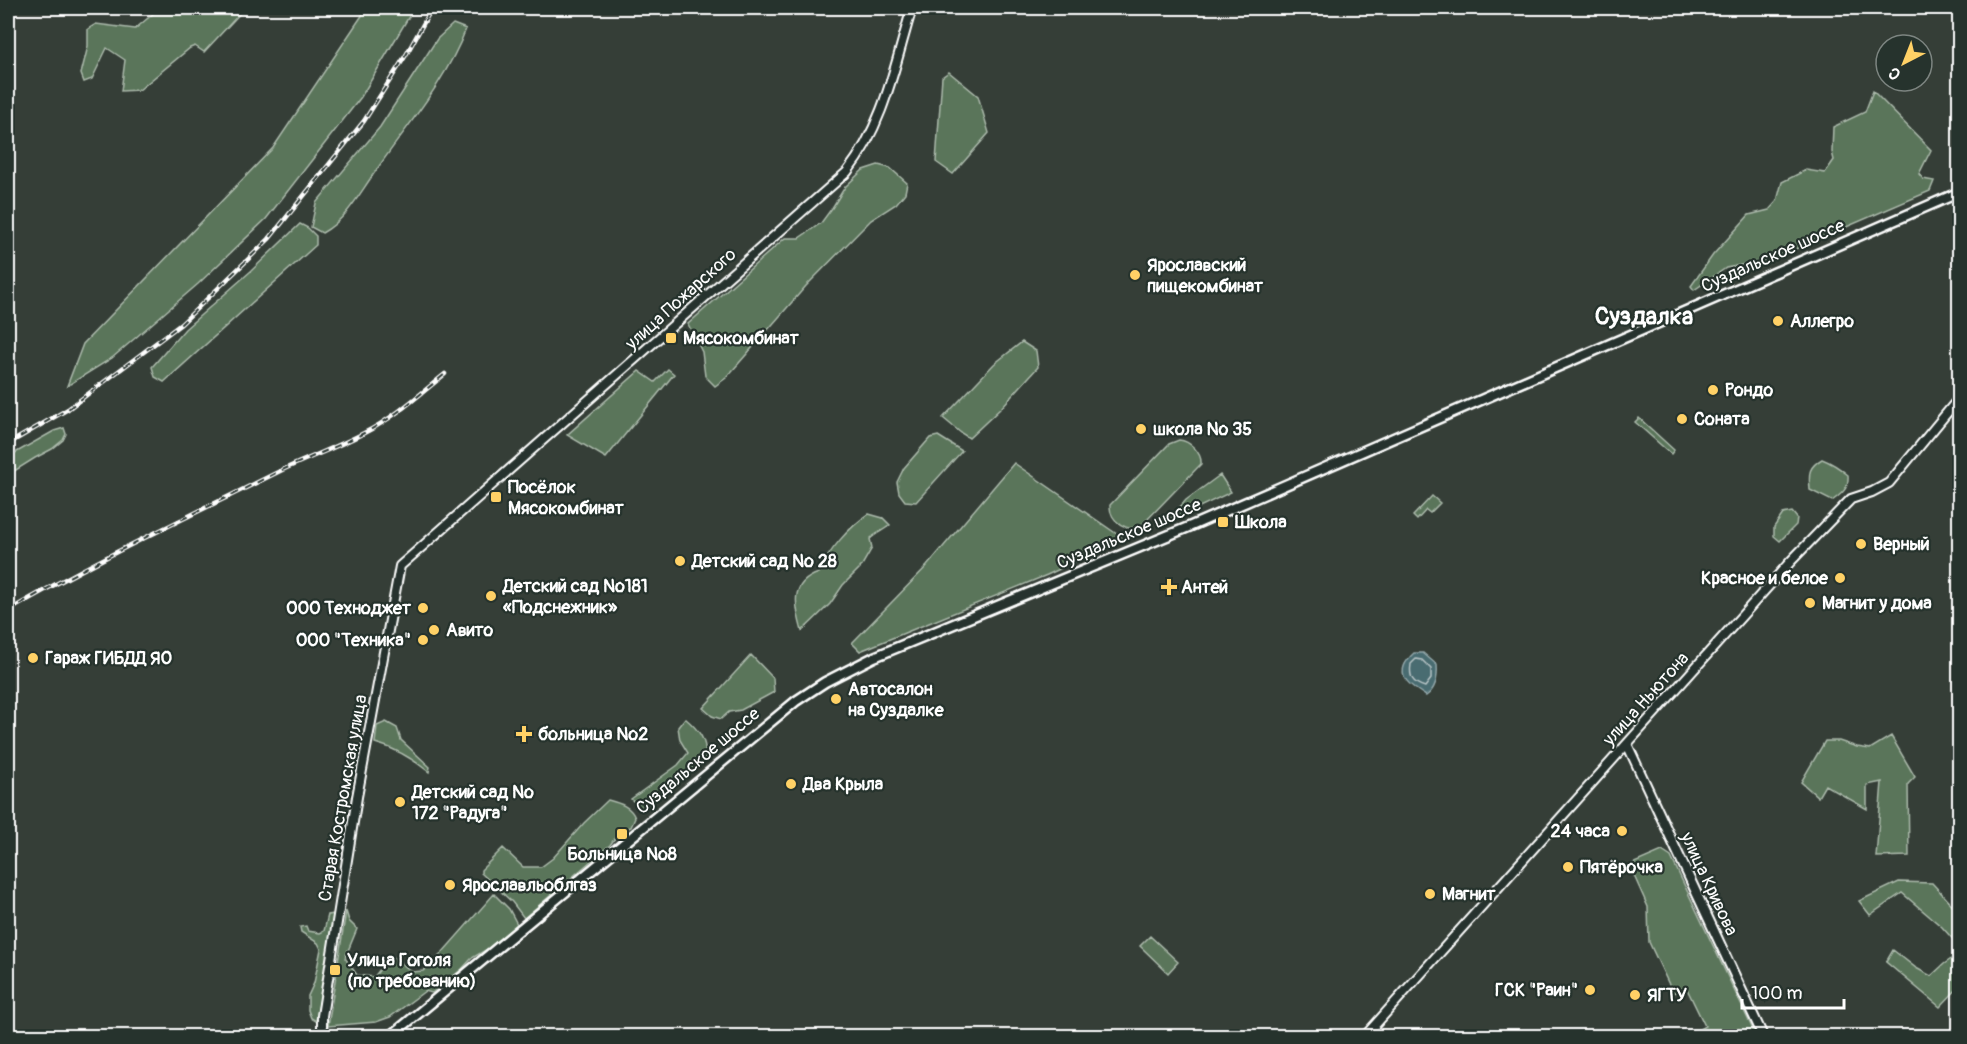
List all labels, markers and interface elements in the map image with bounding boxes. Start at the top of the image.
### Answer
north arrow [1874,33,1934,93]
text: С [1884,63,1905,84]
street label: Суздальское шоссе [1698,214,1849,298]
street label: улица Пожарского [620,243,742,356]
place label: Ярославский пищекомбинат [1147,254,1264,298]
marker: Ярославский пищекомбинат [1128,268,1142,282]
district label: Суздалка [1595,302,1693,331]
place label: Аллегро [1790,310,1854,333]
marker: Аллегро [1771,314,1785,328]
place label: Мясокомбинат [683,327,800,350]
marker: Мясокомбинат [664,331,678,345]
place label: Рондо [1725,379,1773,402]
marker: Рондо [1706,383,1720,397]
place label: Соната [1694,408,1750,431]
marker: Соната [1675,412,1689,426]
place label: школа № 35 [1153,418,1252,441]
marker: школа № 35 [1134,422,1148,436]
place label: Посёлок Мясокомбинат [508,476,625,520]
marker: Посёлок Мясокомбинат [489,490,503,504]
street label: Суздальское шоссе [1053,493,1205,575]
place label: Школа [1234,511,1287,534]
marker: Школа [1216,515,1230,529]
place label: Верный [1873,533,1930,556]
marker: Верный [1854,537,1868,551]
place label: Детский сад № 28 [691,550,837,573]
marker: Детский сад № 28 [673,554,687,568]
place label: Красное и белое [1701,567,1829,590]
marker: Красное и белое [1833,571,1847,585]
place label: Детский сад №181 «Подснежник» [502,575,648,619]
place label: Антей [1181,576,1228,599]
marker: Антей [1162,580,1176,594]
marker: Детский сад №181 «Подснежник» [484,589,498,603]
place label: Магнит у дома [1822,592,1932,615]
marker: Магнит у дома [1803,596,1817,610]
place label: ООО Техноджет [286,597,412,620]
marker: ООО Техноджет [416,601,430,615]
place label: Авито [446,619,494,642]
marker: Авито [427,623,441,637]
place label: ООО "Техника" [296,629,411,652]
marker: ООО "Техника" [416,633,430,647]
place label: Гараж ГИБДД ЯО [45,647,172,670]
street label: улица Ньютона [1597,647,1694,751]
marker: Гараж ГИБДД ЯО [26,651,40,665]
place label: Автосалон на Суздалке [848,678,945,722]
marker: Автосалон на Суздалке [829,692,843,706]
street label: Старая Костромская улица [313,693,373,903]
street label: Суздальское шоссе [631,702,765,820]
place label: больница №2 [538,723,648,746]
marker: больница №2 [515,725,533,743]
place label: Два Крыла [802,773,884,796]
marker: Два Крыла [784,777,798,791]
place label: Детский сад № 172 "Радуга" [411,781,534,825]
marker: Детский сад № 172 "Радуга" [393,795,407,809]
place label: 24 часа [1551,820,1611,843]
marker: 24 часа [1615,824,1629,838]
marker: Больница №8 [615,827,629,841]
street label: улица Кривова [1675,828,1743,939]
place label: Больница №8 [567,843,677,866]
place label: Пятёрочка [1580,856,1664,879]
marker: Пятёрочка [1561,860,1575,874]
place label: Ярославльоблгаз [462,874,597,897]
marker: Ярославльоблгаз [443,878,457,892]
place label: Магнит [1442,883,1496,906]
marker: Магнит [1423,887,1437,901]
place label: Улица Гоголя (по требованию) [347,949,476,993]
marker: Улица Гоголя (по требованию) [328,963,342,977]
scale bar [1742,972,1844,1010]
place label: ГСК "Раин" [1495,979,1578,1002]
text: 100 m [1751,982,1803,1005]
marker: ГСК "Раин" [1583,983,1597,997]
place label: ЯГТУ [1647,984,1687,1007]
marker: ЯГТУ [1628,988,1642,1002]

